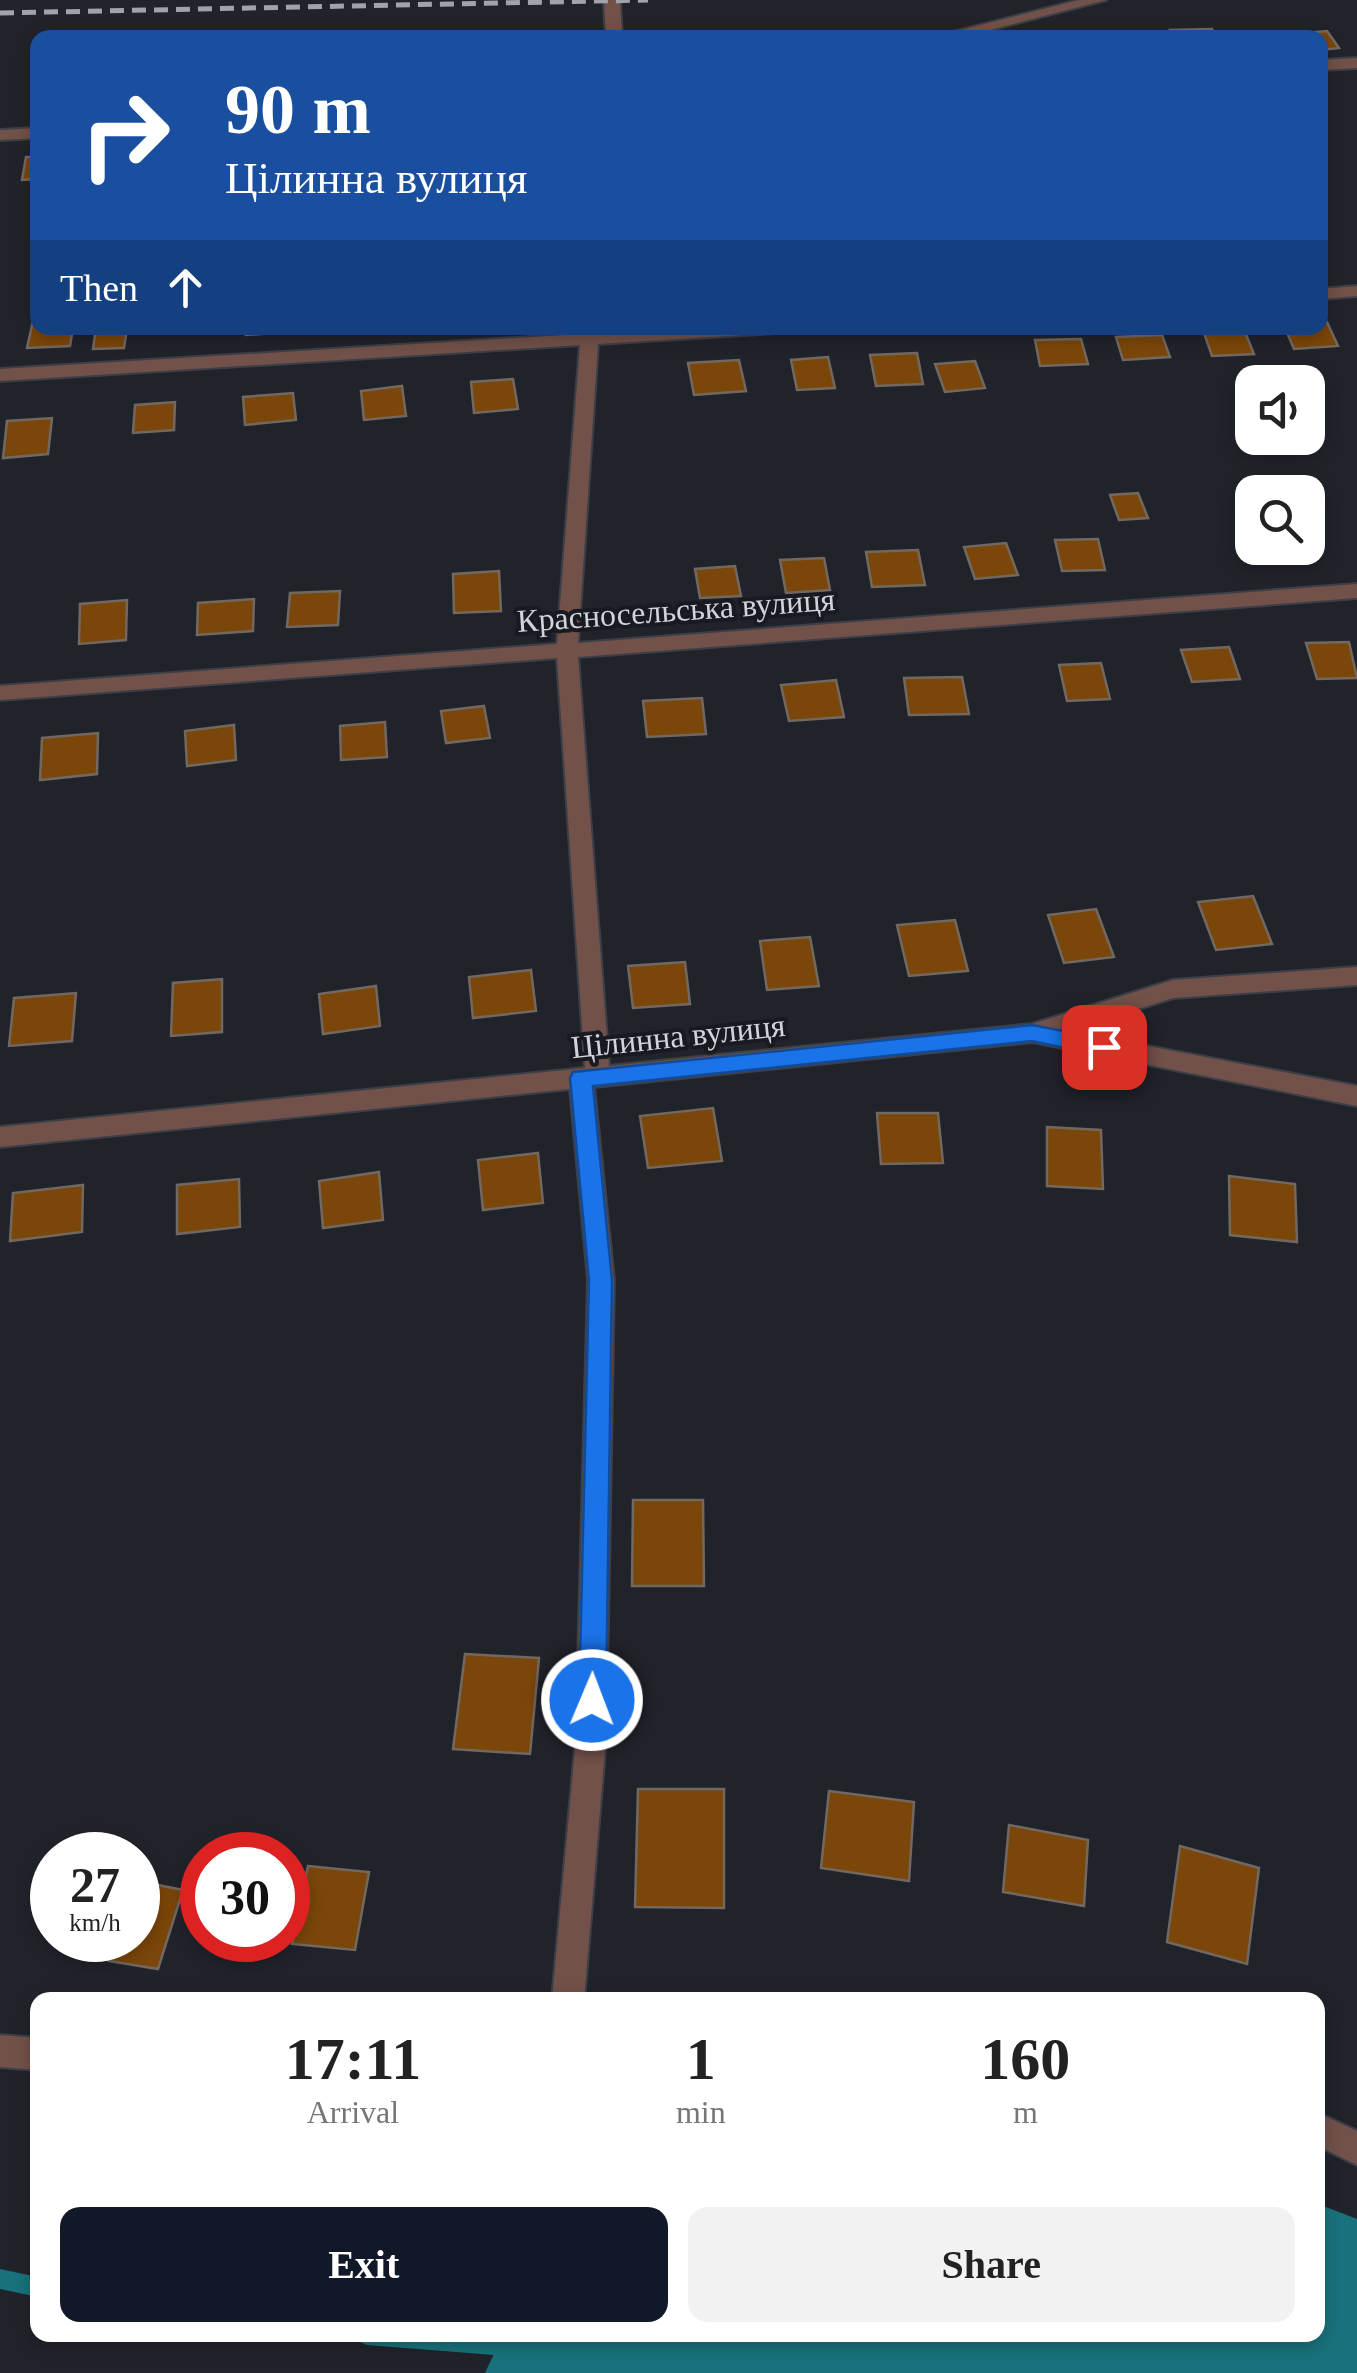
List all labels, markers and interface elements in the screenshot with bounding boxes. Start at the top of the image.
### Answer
icon: right [60,70,190,200]
text: 90 m [225,71,371,148]
text: Цілинна вулиця [225,153,527,203]
icon: ahead [158,260,213,315]
text: Then [60,267,138,309]
map controls [1235,365,1325,565]
button: sound [1235,365,1325,455]
button: search [1235,475,1325,565]
street label: Красносельська вулиця [516,581,836,639]
pin [1062,1005,1147,1090]
street label: Цілинна вулиця [569,1007,787,1065]
icon: arrive [1077,1020,1132,1075]
position arrow [540,1648,644,1752]
speed limit sign: 30 [180,1832,310,1962]
text: 27 [70,1857,120,1913]
text: km/h [69,1909,121,1936]
text: 17:11 [285,2026,421,2092]
text: 1 [686,2026,716,2092]
text: 160 [980,2026,1070,2092]
text: Arrival [307,2094,399,2130]
text: min [676,2094,726,2130]
text: m [1013,2094,1038,2130]
button: Exit [60,2207,668,2322]
button: Share [688,2207,1295,2322]

